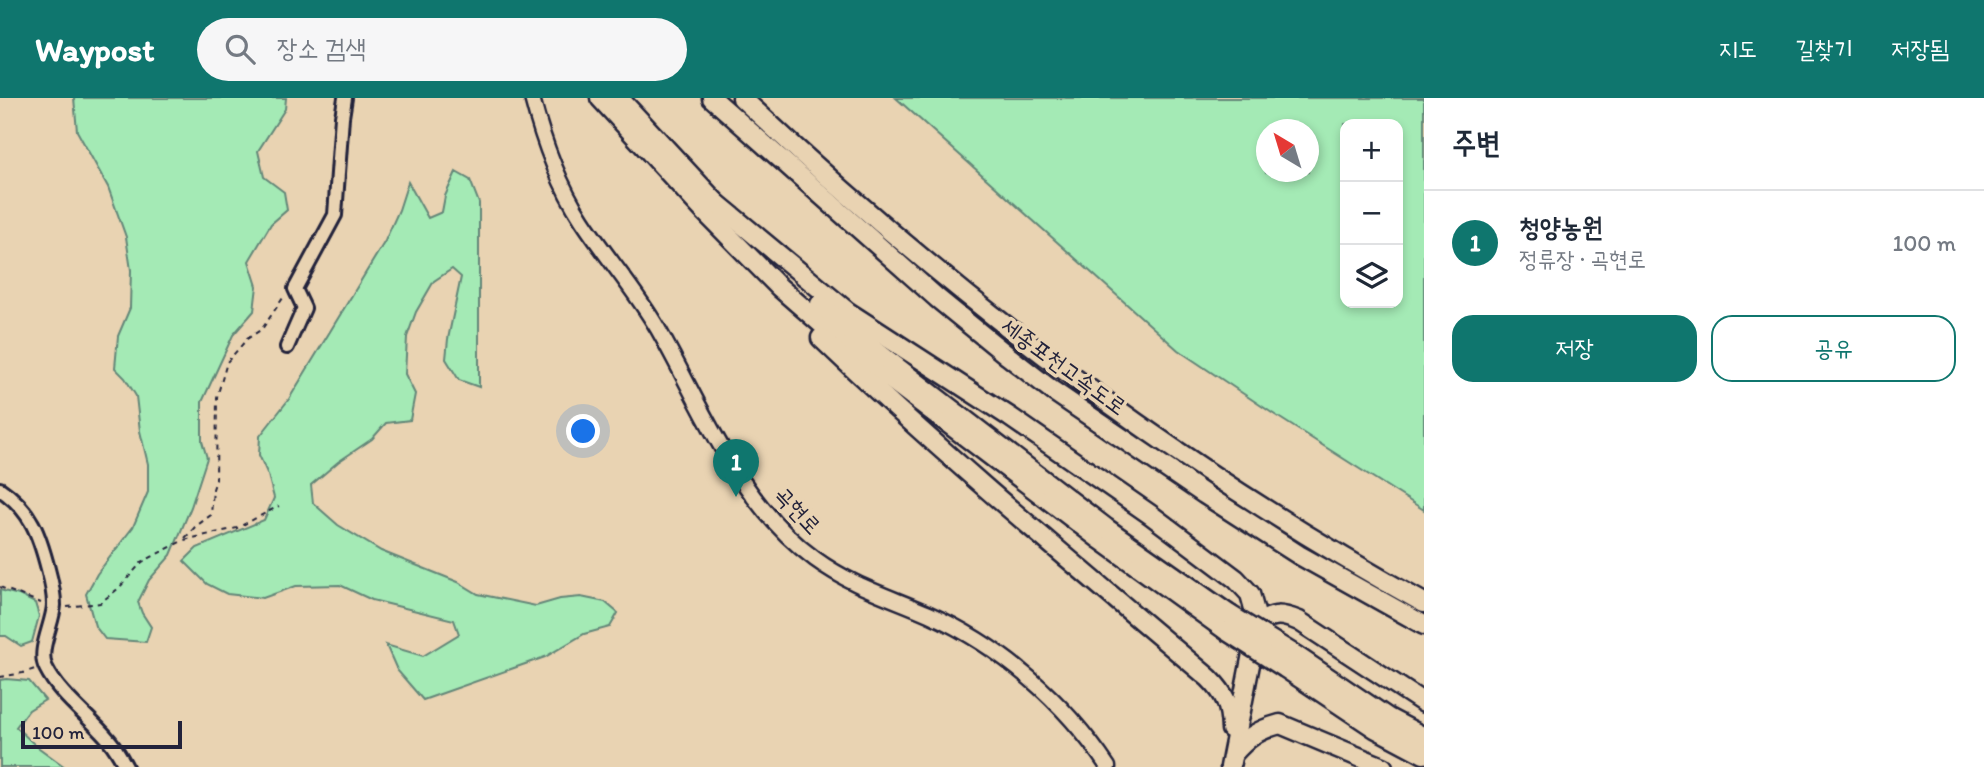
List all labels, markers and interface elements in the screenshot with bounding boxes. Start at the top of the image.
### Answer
search box [197,18,687,81]
text: Waypost [35,30,155,69]
icon: search [221,30,259,68]
text: 장소 검색 [277,32,366,64]
text: 지도 [1719,34,1757,63]
text: 길찾기 [1795,34,1853,63]
text: 저장됨 [1891,34,1949,63]
north arrow [1256,119,1319,182]
map controls [1340,119,1403,308]
button: + [1340,119,1403,182]
text: 주변 [1452,124,1500,161]
button: − [1340,182,1403,245]
text: 청양농원 [1519,211,1603,243]
text: 1 [1470,229,1480,257]
text: 100 m [1892,229,1956,257]
button: layers [1340,245,1403,308]
text: 정류장 · 곡현로 [1519,245,1646,273]
street label: 세종포천고속도로 [996,311,1132,421]
button: 저장 [1452,315,1697,382]
button: 공유 [1711,315,1956,382]
your location [566,414,600,448]
pin: 1 [713,439,759,497]
street label: 곡현로 [769,480,827,540]
scale bar [21,718,182,750]
text: 100 m [32,721,84,744]

